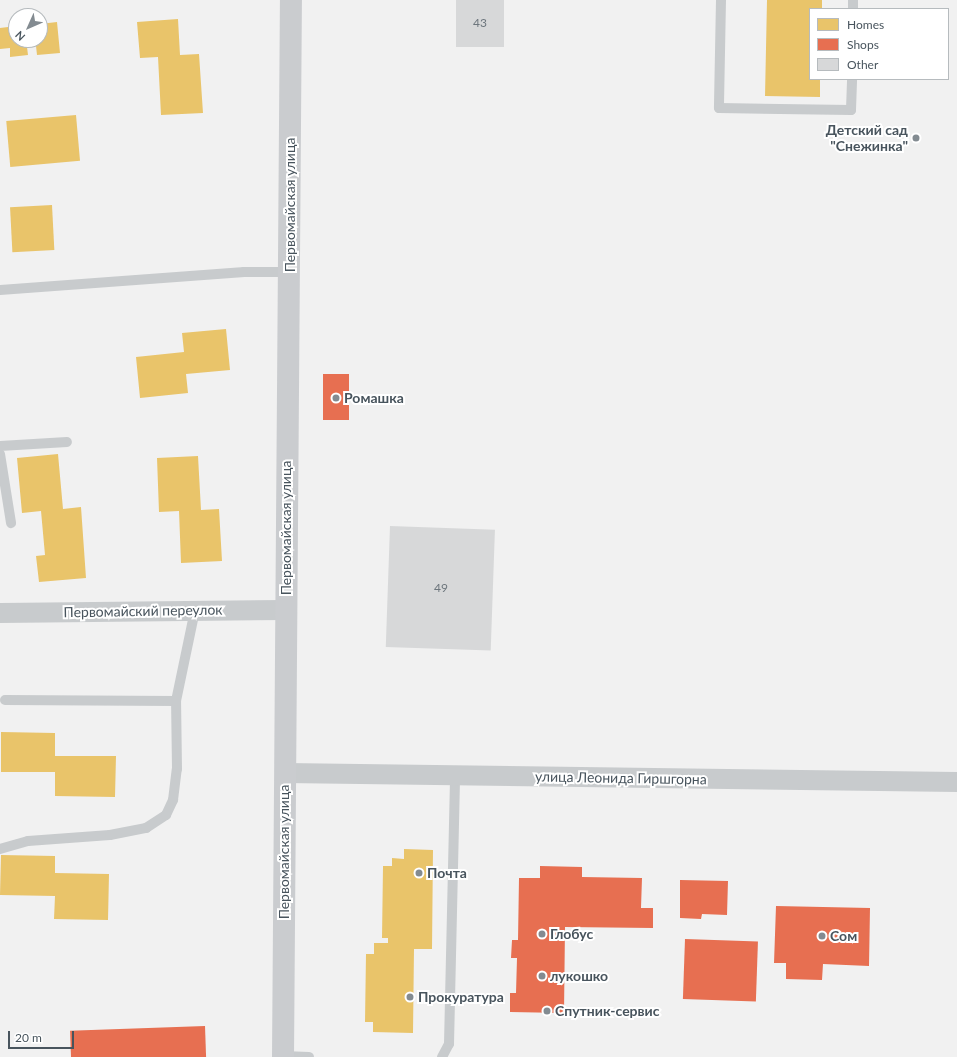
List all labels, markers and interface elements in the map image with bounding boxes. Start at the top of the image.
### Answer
north arrow [8,8,48,48]
legend [809,8,949,80]
house number: 43 [473,16,487,30]
text: Homes [847,17,884,32]
text: N [12,29,27,44]
text: Shops [847,37,879,52]
text: Other [847,57,878,72]
place label: Детский сад "Снежинка" [826,122,908,154]
marker: Детский сад "Снежинка" [911,133,921,143]
street label: Первомайская улица [282,138,298,272]
place label: Ромашка [344,390,404,406]
marker: Ромашка [331,393,341,403]
street label: Первомайская улица [278,461,294,595]
house number: 49 [434,581,448,595]
street label: Первомайский переулок [63,601,223,621]
street label: улица Леонида Гиршгорна [535,768,707,788]
street label: Первомайская улица [276,785,292,919]
place label: Почта [427,865,467,881]
marker: Почта [414,868,424,878]
place label: Глобус [550,926,593,942]
place label: Сом [830,928,857,944]
marker: Глобус [537,929,547,939]
marker: Сом [817,931,827,941]
place label: лукошко [550,968,608,984]
marker: лукошко [537,971,547,981]
place label: Прокуратура [418,989,504,1005]
marker: Прокуратура [405,992,415,1002]
place label: Спутник-сервис [555,1003,660,1019]
marker: Спутник-сервис [542,1006,552,1016]
scale bar [10,1023,76,1049]
text: 20 m [15,1030,42,1045]

